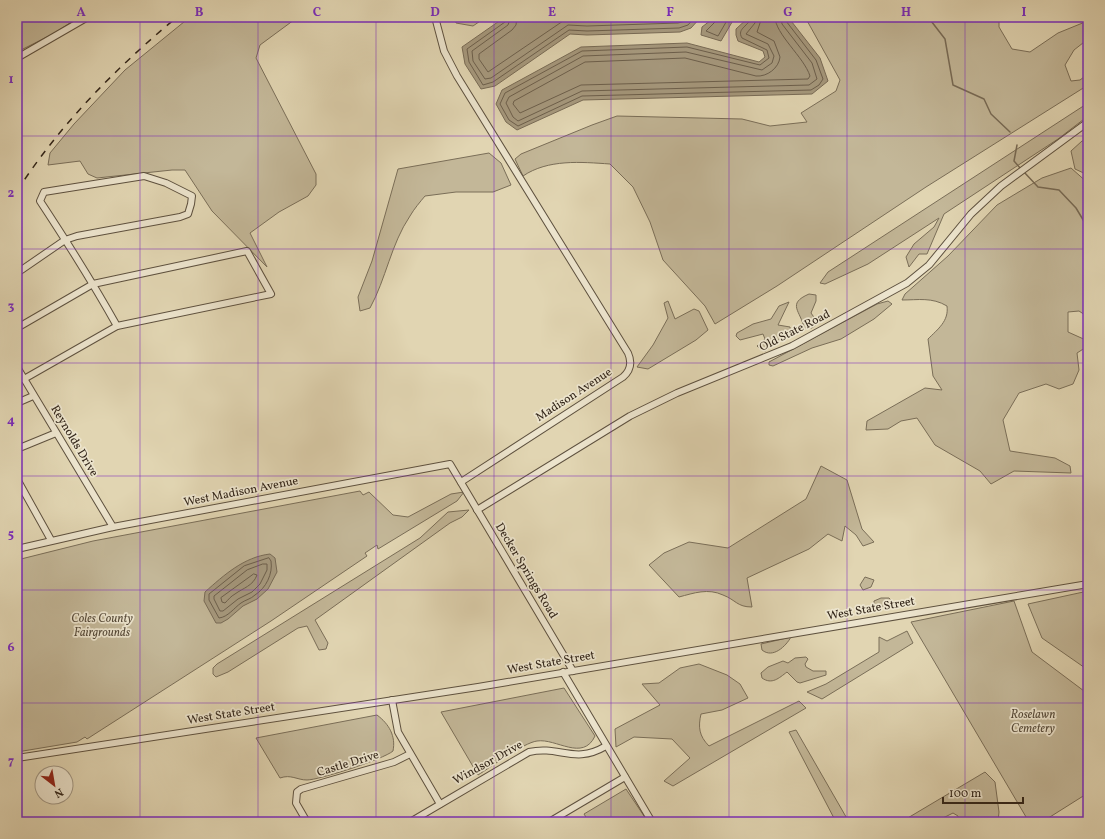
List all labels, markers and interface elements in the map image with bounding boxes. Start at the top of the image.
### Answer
text: A [76,4,86,22]
text: B [195,4,204,22]
text: C [313,4,321,22]
text: D [430,4,440,22]
text: E [548,4,556,22]
text: F [666,4,674,22]
text: G [783,4,793,22]
text: H [901,4,911,22]
text: I [1022,4,1027,22]
text: 1 [8,71,14,89]
text: 2 [8,185,15,203]
text: 3 [8,298,15,316]
street label: Old State Road [757,306,833,356]
street label: Madison Avenue [533,364,615,426]
street label: Reynolds Drive [46,402,102,480]
text: 4 [7,412,15,430]
street label: West Madison Avenue [182,473,300,511]
street label: Decker Springs Road [491,520,561,622]
text: 5 [8,526,14,544]
street label: West State Street [826,593,916,625]
park label: Coles County Fairgrounds [71,611,133,641]
text: 6 [7,639,15,657]
street label: West State Street [506,647,596,679]
street label: West State Street [186,699,276,729]
park label: Roselawn Cemetery [1011,707,1055,737]
street label: Windsor Drive [450,737,526,789]
street label: Castle Drive [315,747,381,781]
text: 7 [8,753,14,771]
north arrow [34,765,74,805]
scale bar [943,779,1023,805]
text: N [51,784,66,801]
text: 100 m [949,786,982,802]

